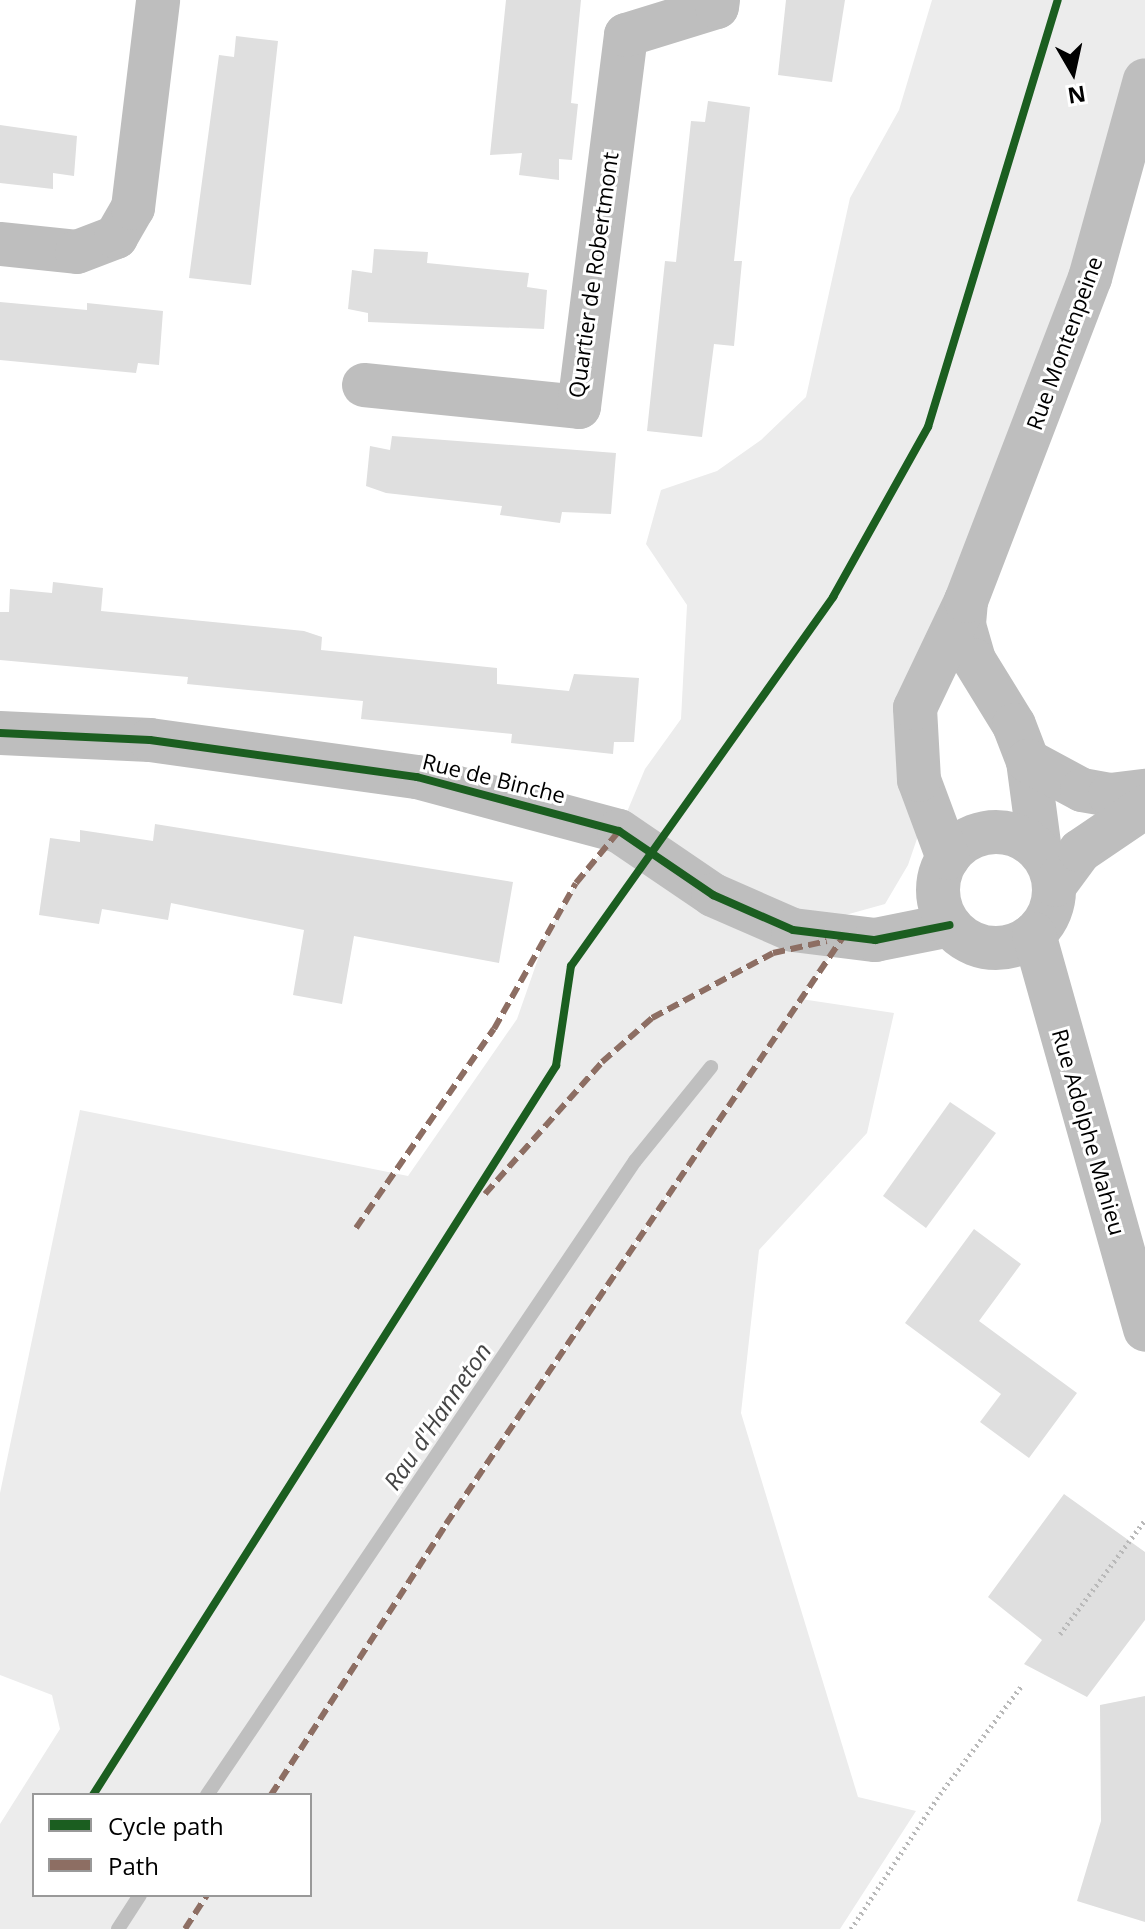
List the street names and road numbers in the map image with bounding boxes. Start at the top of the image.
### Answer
street label: Quartier de Robertmont [563,150,623,400]
street label: Rue Montenpeine [1020,253,1108,433]
street label: Rue de Binche [420,747,568,809]
street label: Rue Adolphe Mahieu [1047,1026,1131,1238]

